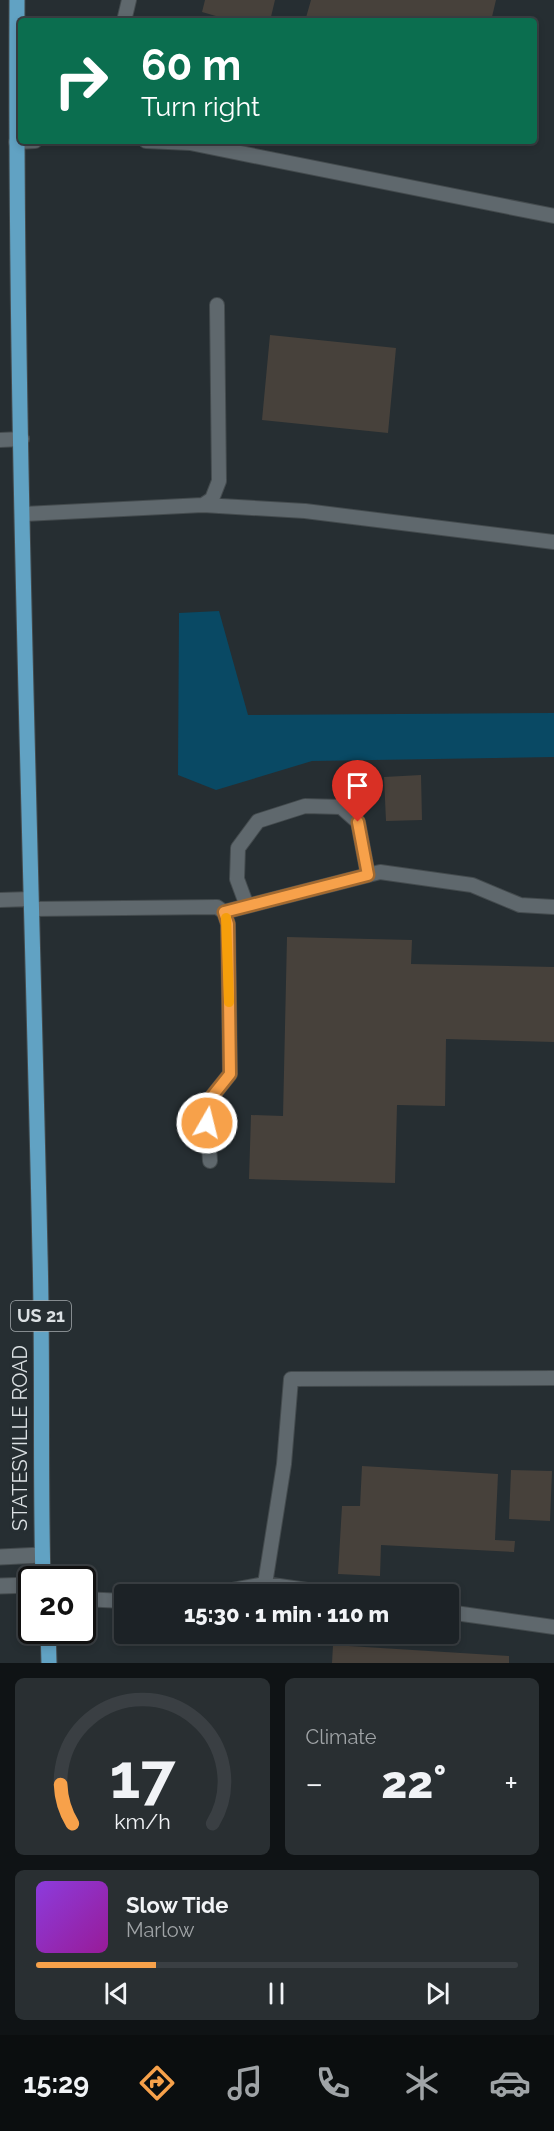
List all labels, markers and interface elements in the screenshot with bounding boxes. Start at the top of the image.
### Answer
text: 60 m [141,41,241,90]
icon: right [42,42,120,120]
text: Turn right [141,91,260,122]
pin [332,760,383,822]
icon: arrive [341,769,374,802]
position arrow [175,1091,239,1155]
road number: US 21 [11,1301,71,1331]
street label: STATESVILLE ROAD [8,1345,32,1531]
speed limit sign: 20 [18,1566,96,1644]
text: 15:30 · 1 min · 110 m [184,1601,389,1627]
text: Climate [306,1725,377,1749]
text: 17 [109,1739,176,1813]
text: 22° [381,1756,446,1809]
text: − [306,1764,323,1803]
text: + [504,1764,518,1803]
text: km/h [114,1809,171,1834]
text: Slow Tide [126,1892,228,1918]
text: Marlow [126,1918,195,1942]
icon: previous [100,1977,133,2010]
icon: pause [260,1977,293,2010]
icon: next [421,1977,454,2010]
icon: directions [136,2062,178,2104]
icon: music [224,2062,266,2104]
icon: phone [312,2062,354,2104]
icon: climate [401,2062,443,2104]
icon: car [489,2062,531,2104]
text: 15:29 [23,2068,89,2099]

